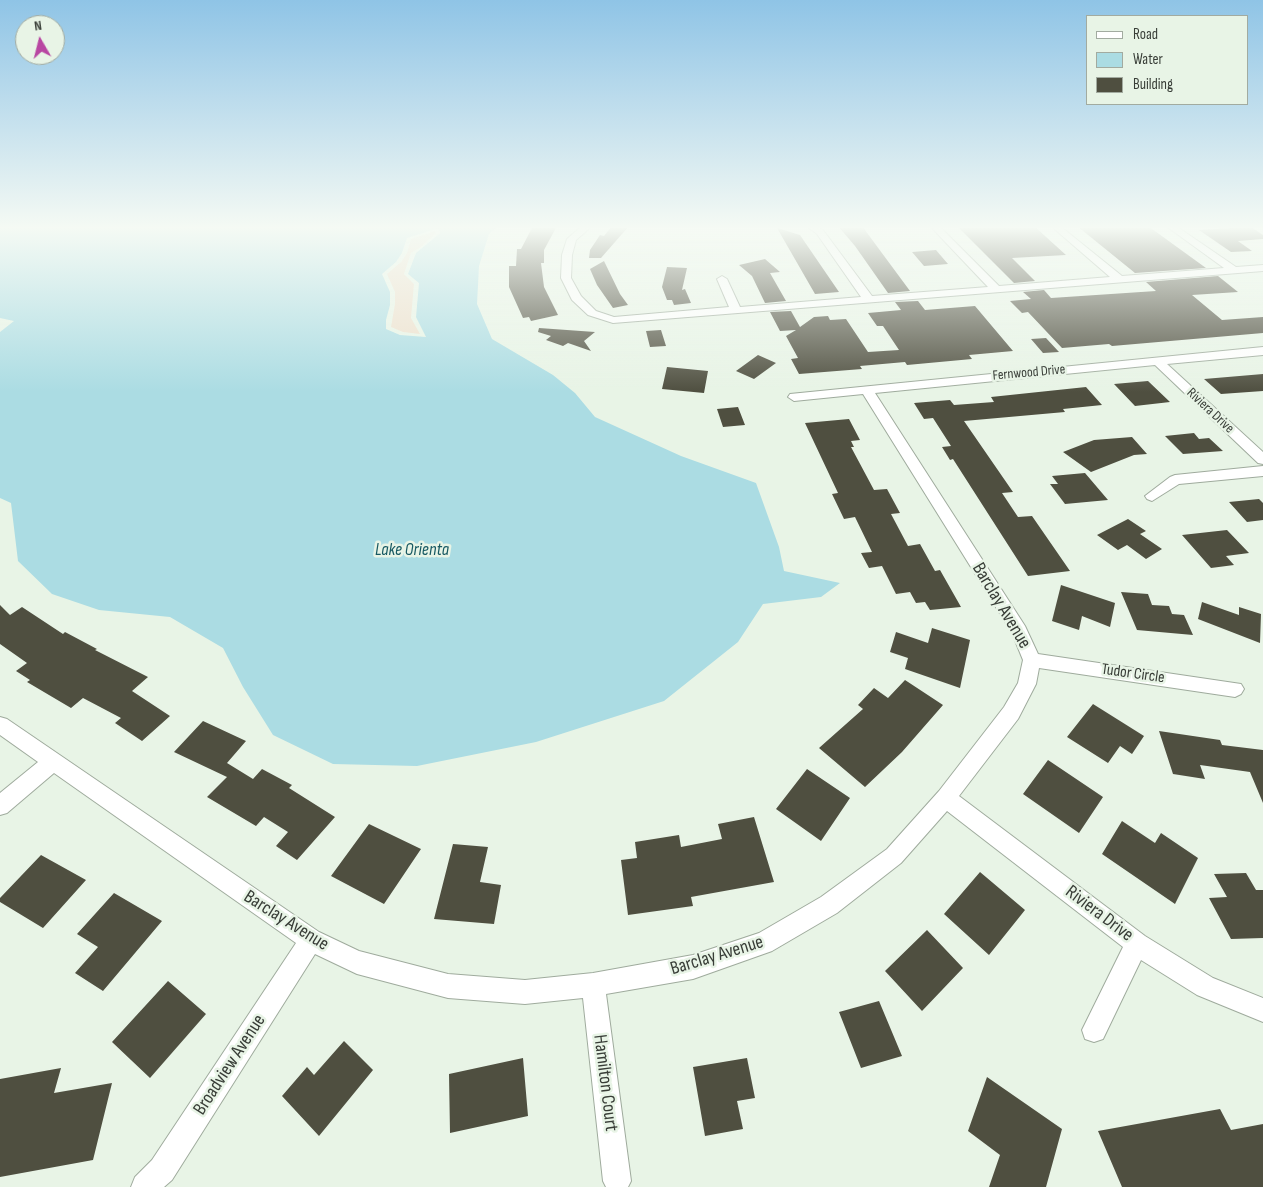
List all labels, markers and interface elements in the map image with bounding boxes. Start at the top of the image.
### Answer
north arrow [15,15,65,65]
legend [1086,15,1248,105]
text: N [33,17,43,35]
text: Road [1133,25,1158,44]
text: Water [1133,50,1163,69]
text: Building [1133,75,1173,94]
street label: Fernwood Drive [992,361,1066,385]
street label: Riviera Drive [1183,385,1237,437]
water label: Lake Orienta [375,539,449,561]
street label: Barclay Avenue [966,559,1036,653]
street label: Tudor Circle [1100,660,1166,688]
street label: Riviera Drive [1060,881,1138,947]
street label: Barclay Avenue [239,886,333,956]
street label: Barclay Avenue [668,931,766,981]
street label: Broadview Avenue [189,1010,271,1120]
street label: Hamilton Court [588,1033,622,1133]

